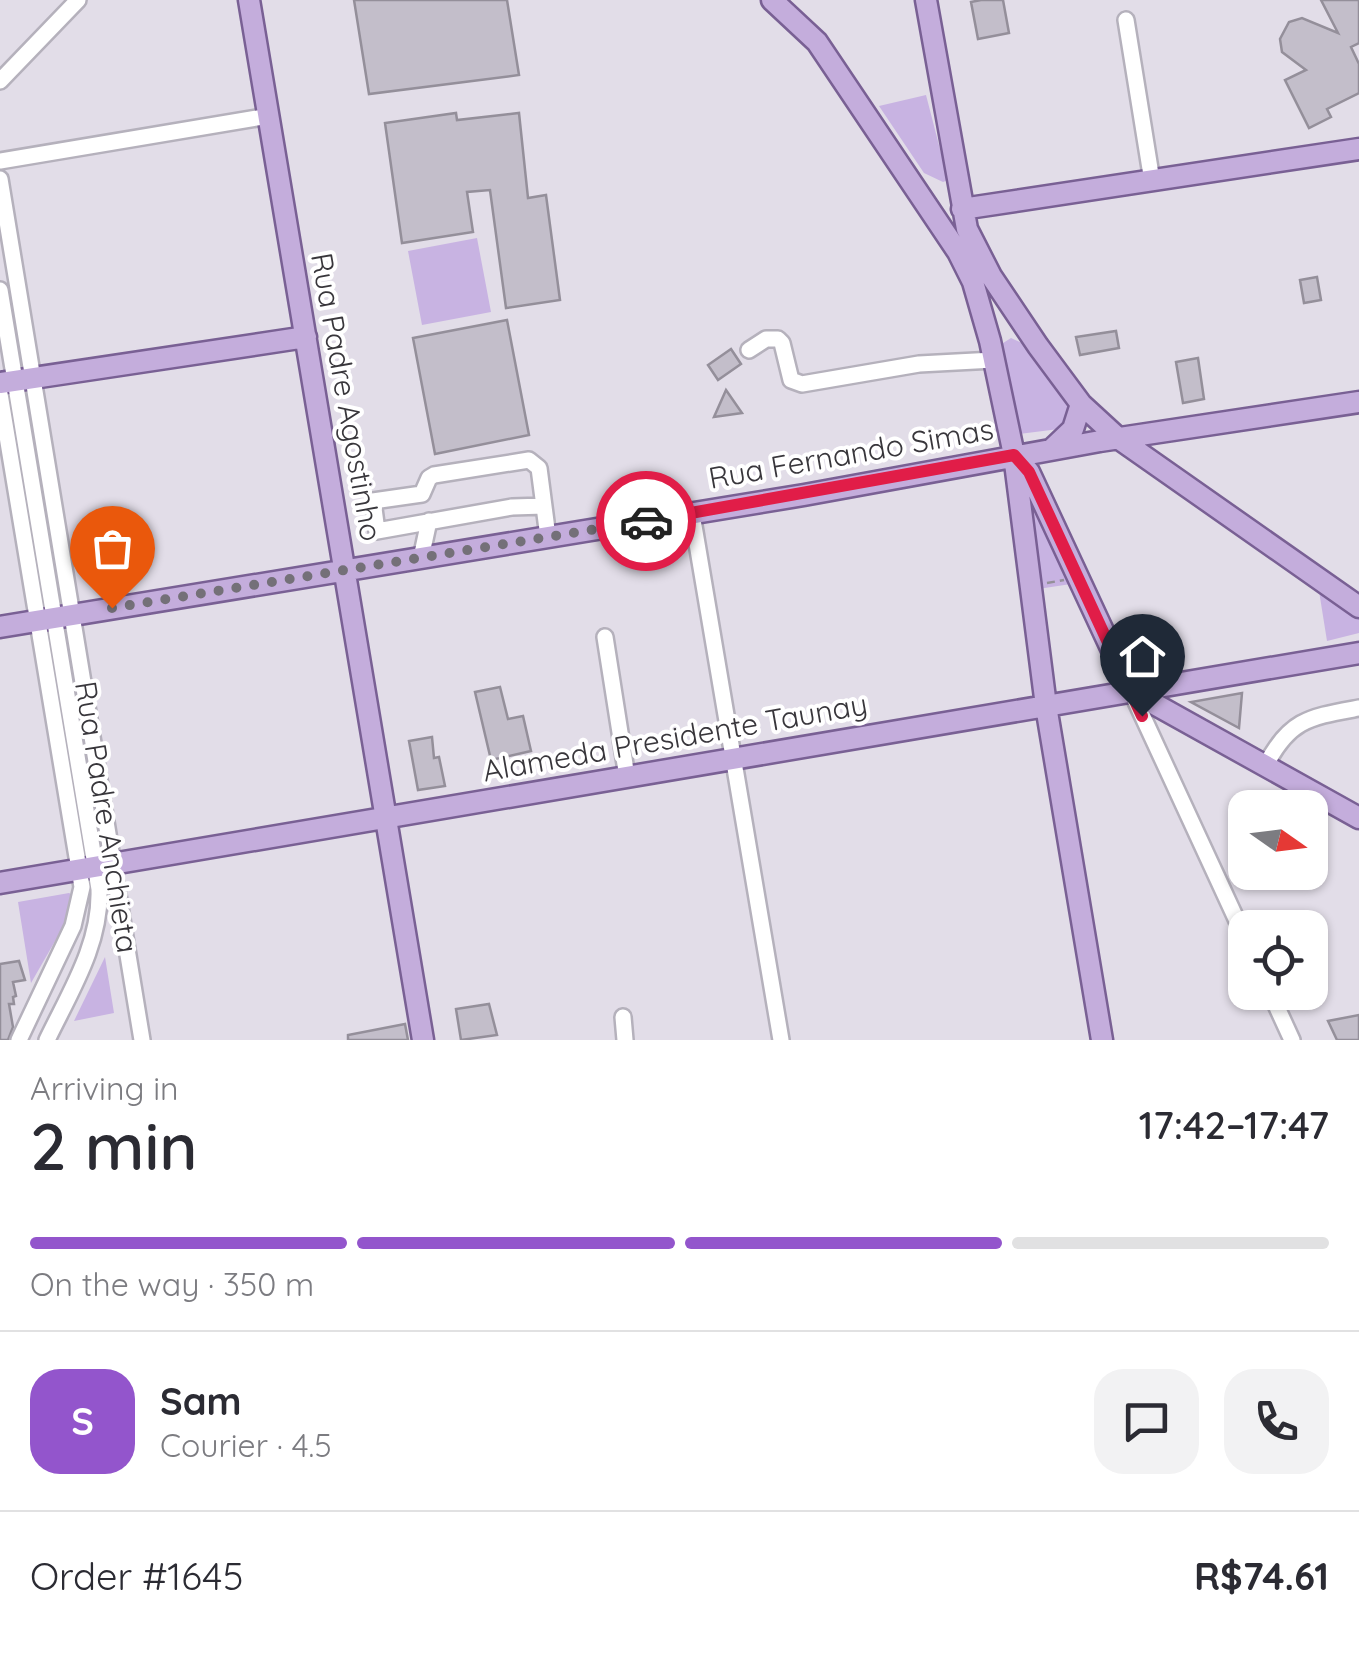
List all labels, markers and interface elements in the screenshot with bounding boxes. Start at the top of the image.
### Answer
street label: Rua Padre Agostinho [303,250,391,544]
street label: Rua Fernando Simas [705,409,996,497]
courier [596,471,696,571]
icon: car [619,494,674,549]
pin [70,506,155,609]
icon: bag [85,521,140,576]
pin [1100,614,1185,717]
icon: home [1115,629,1170,684]
street label: Rua Padre Anchieta [67,678,147,955]
street label: Alameda Presidente Taunay [480,684,870,790]
north arrow [1228,790,1328,890]
map controls [1228,790,1328,1010]
button: locate [1228,910,1328,1010]
text: Arriving in [30,1068,179,1108]
text: 17:42–17:47 [1139,1101,1329,1149]
text: 2 min [30,1105,198,1186]
text: On the way · 350 m [30,1264,314,1304]
button: chat [1094,1369,1199,1474]
button: phone [1224,1369,1329,1474]
text: Sam [160,1377,242,1425]
text: S [71,1397,94,1445]
text: Courier · 4.5 [160,1425,332,1465]
text: Order #1645 [30,1552,243,1600]
text: R$74.61 [1194,1552,1329,1600]

